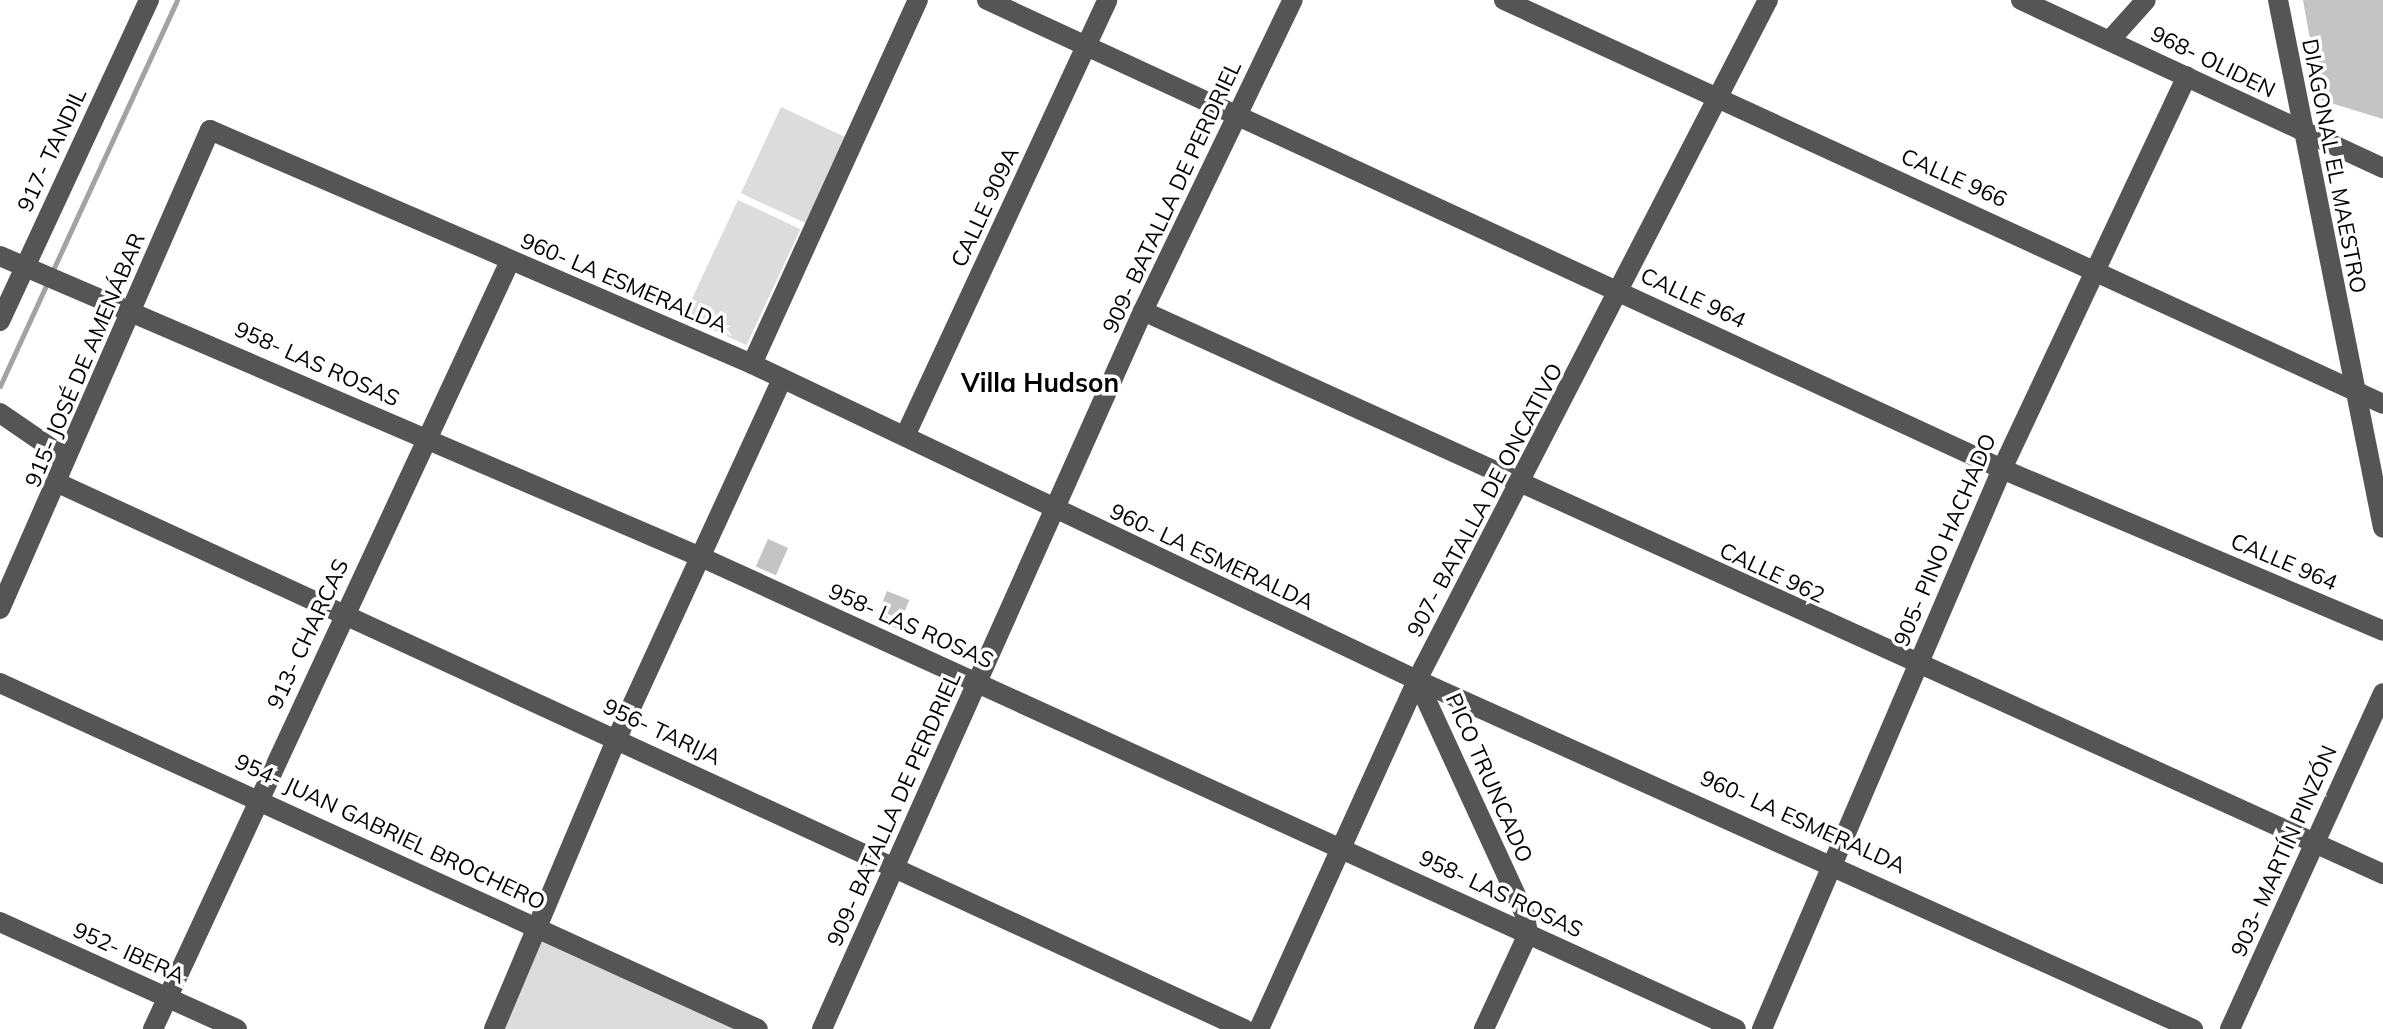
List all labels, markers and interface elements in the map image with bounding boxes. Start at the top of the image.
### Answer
street label: 968- OLIDEN [2146,20,2280,104]
street label: DIAGONAL EL MAESTRO [2296,37,2372,295]
street label: 909- BATALLA DE PERDRIEL [1097,57,1247,337]
street label: 917- TANDIL [12,84,92,216]
street label: CALLE 909A [946,143,1024,271]
street label: CALLE 966 [1897,143,2011,213]
street label: 960- LA ESMERALDA [517,227,731,339]
street label: 915- JOSÉ DE AMENÁBAR [19,229,151,491]
street label: CALLE 964 [1636,262,1750,334]
street label: 958- LAS ROSAS [231,316,403,412]
street label: 907- BATALLA DE ONCATIVO [1402,359,1568,641]
district label: Villa Hudson [961,367,1119,399]
street label: 905- PINO HACHADO [1888,430,2002,650]
street label: 960- LA ESMERALDA [1106,498,1318,616]
street label: CALLE 964 [2227,528,2341,596]
street label: CALLE 962 [1715,537,1829,609]
street label: 913- CHARCAS [262,555,354,713]
street label: 958- LAS ROSAS [825,578,997,674]
street label: 909- BATALLA DE PERDRIEL [822,668,966,950]
street label: PICO TRUNCADO [1440,689,1538,867]
street label: 956- TARIJA [599,693,725,771]
street label: 903- MARTÍN PINZÓN [2225,741,2343,961]
street label: 954- JUAN GABRIEL BROCHERO [231,748,549,916]
street label: 960- LA ESMERALDA [1696,765,1910,879]
street label: 958- LAS ROSAS [1415,845,1587,943]
street label: 952- IBERA [69,917,189,989]

